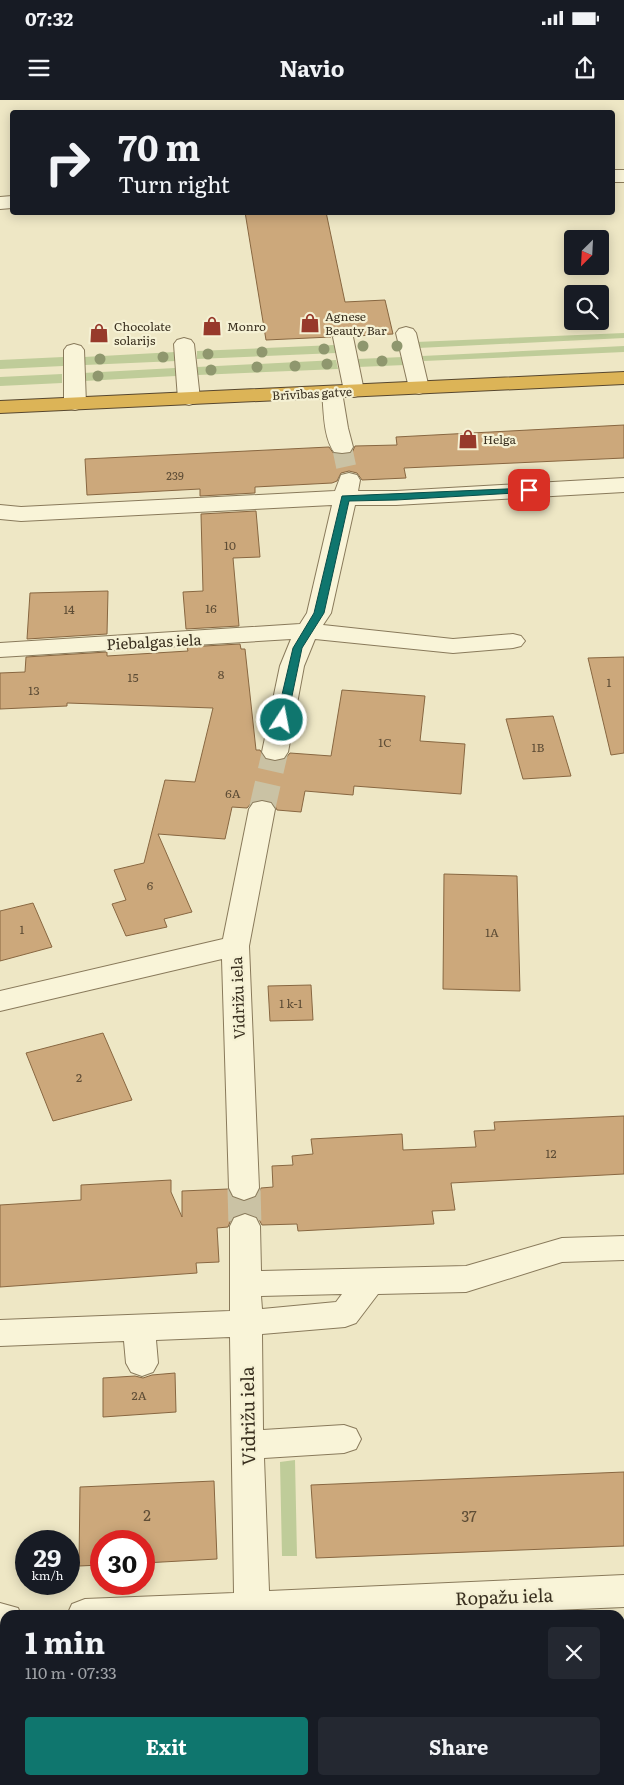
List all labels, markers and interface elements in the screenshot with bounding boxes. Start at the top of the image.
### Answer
text: 07:32 [25,4,73,32]
text: Navio [280,51,344,84]
icon: menu [25,54,53,82]
icon: share [571,54,599,82]
text: 70 m [118,120,200,172]
icon: right [35,130,100,195]
text: Turn right [118,167,230,200]
north arrow [564,230,609,275]
map controls [564,230,609,330]
button: search [564,285,609,330]
place label: Agnese Beauty Bar [325,307,387,339]
shop icon: Agnese Beauty Bar [299,312,321,334]
shop icon: Monro [201,315,223,337]
place label: Chocolate solarijs [114,317,171,349]
place label: Monro [227,317,266,335]
shop icon: Chocolate solarijs [88,322,110,344]
street label: Brīvības gatve [272,382,352,404]
shop icon: Helga [457,428,479,450]
place label: Helga [483,430,517,448]
house number: 239 [166,467,184,483]
pin [508,469,550,511]
icon: arrive [515,476,543,504]
house number: 10 [224,536,236,554]
house number: 16 [205,599,217,617]
house number: 14 [63,600,75,618]
street label: Piebalgas iela [106,627,203,655]
house number: 8 [218,665,225,683]
house number: 15 [128,668,138,686]
house number: 1 [607,673,612,691]
house number: 13 [28,681,40,699]
position arrow [255,693,307,745]
house number: 1C [378,733,392,751]
house number: 1B [532,738,544,756]
house number: 6A [225,784,241,802]
house number: 6 [147,876,154,894]
house number: 1 [20,920,25,938]
house number: 1A [485,923,499,941]
street label: Vidrižu iela [224,955,250,1040]
house number: 1 k-1 [279,994,303,1012]
house number: 2 [76,1068,82,1086]
house number: 12 [546,1144,556,1162]
street label: Vidrižu iela [233,1366,261,1466]
house number: 2A [132,1386,147,1404]
house number: 2 [143,1503,151,1526]
house number: 37 [461,1504,477,1527]
speed limit sign: 30 [90,1530,155,1595]
text: 29 [34,1538,61,1575]
text: km/h [32,1566,63,1584]
street label: Ropažu iela [454,1581,554,1611]
text: 1 min [25,1619,105,1663]
button: close [548,1627,600,1679]
text: 110 m · 07:33 [25,1660,117,1684]
button: Exit [25,1717,308,1775]
button: Share [318,1717,600,1775]

